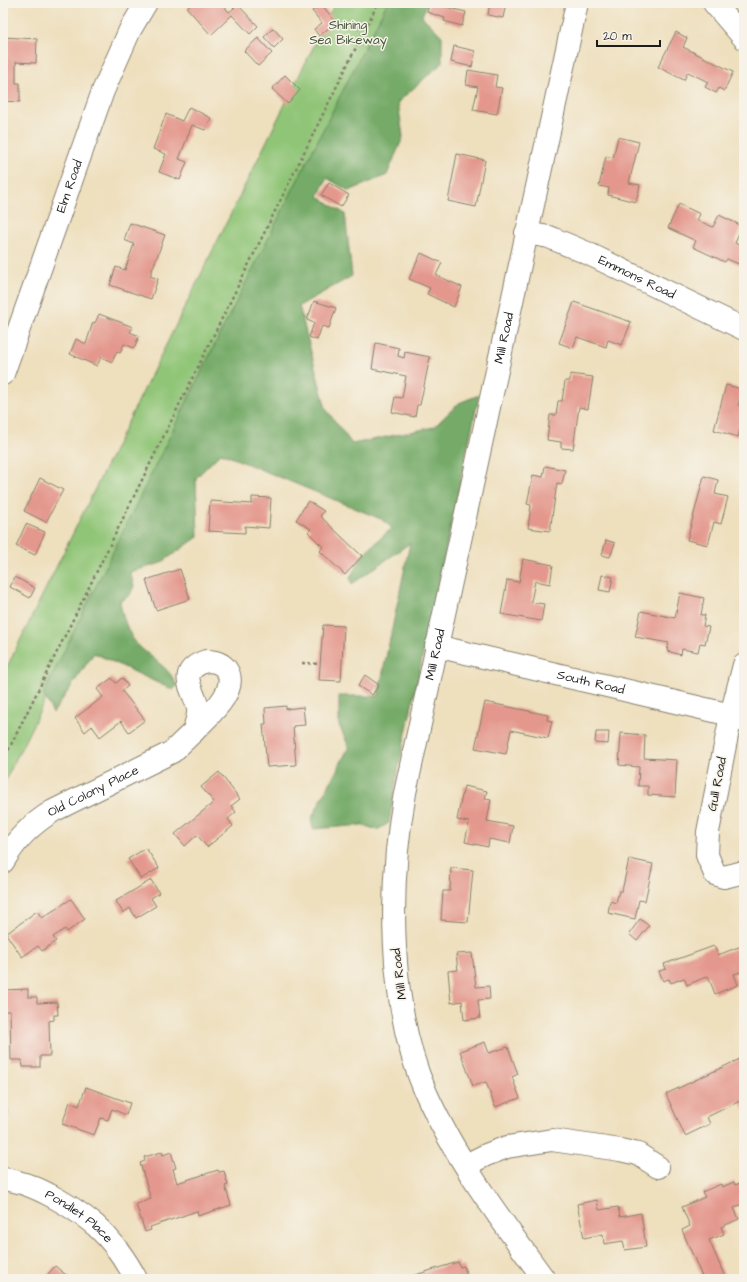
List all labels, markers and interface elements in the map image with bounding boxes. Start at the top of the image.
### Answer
park label: Shining Sea Bikeway [309,16,387,50]
scale bar [597,22,660,48]
text: 20 m [603,28,632,45]
street label: Elm Road [52,157,87,215]
street label: Emmons Road [595,251,679,304]
street label: Mill Road [490,310,518,365]
street label: Mill Road [421,627,450,682]
street label: South Road [555,666,627,699]
street label: Gull Road [703,755,731,813]
street label: Old Colony Place [44,761,142,821]
street label: Mill Road [387,947,411,1001]
street label: Pondlet Place [42,1185,117,1247]

